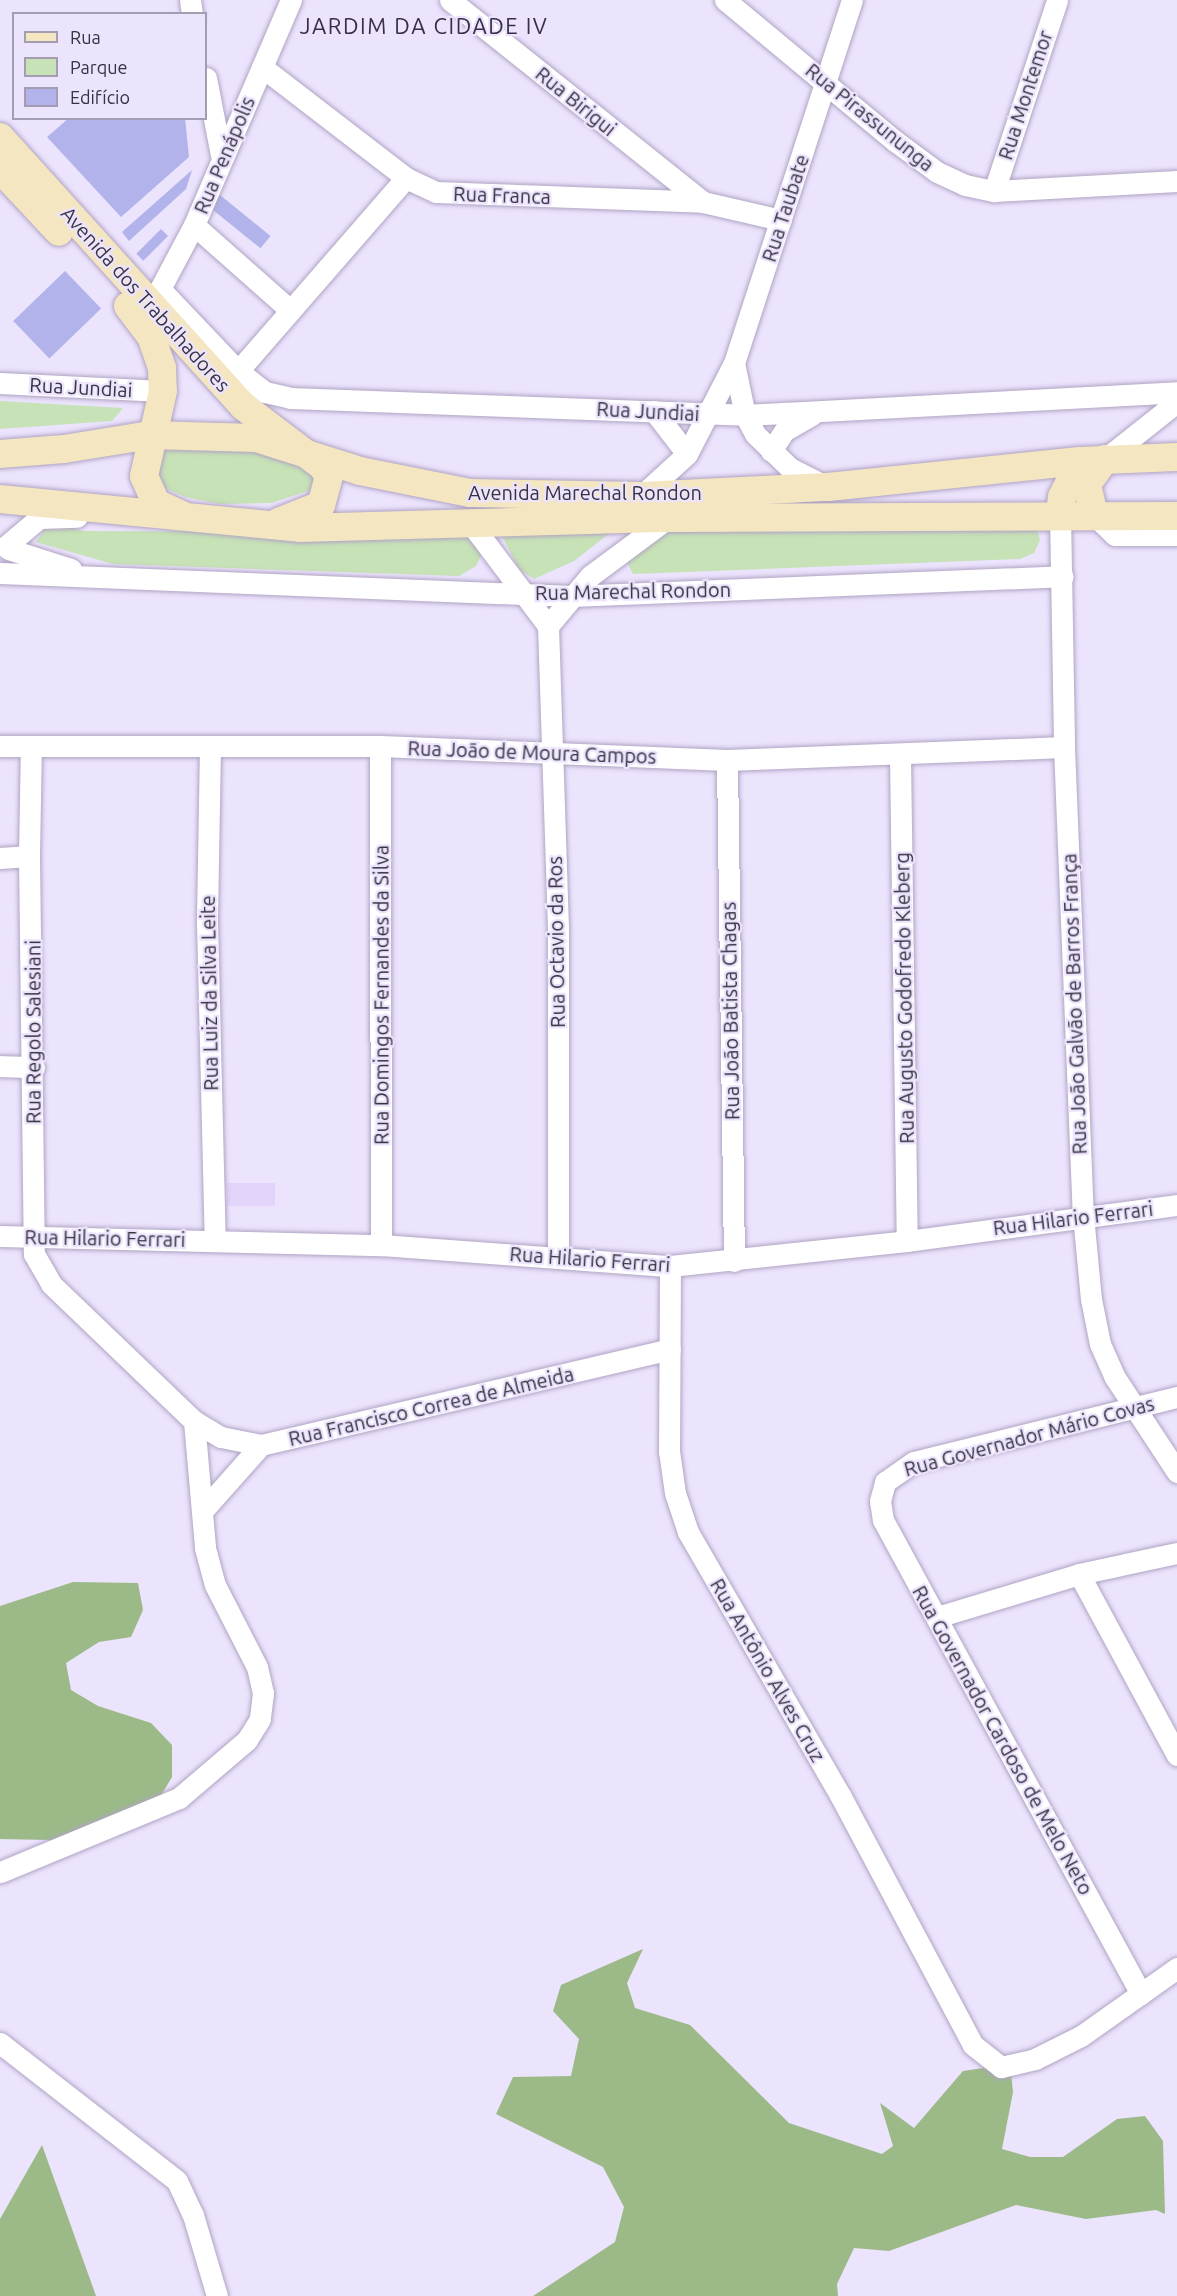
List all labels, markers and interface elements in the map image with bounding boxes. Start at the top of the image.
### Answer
legend [12,12,207,120]
district label: JARDIM DA CIDADE IV [300,13,548,39]
text: Rua [70,27,101,47]
street label: Rua Montemor [993,27,1057,163]
text: Parque [70,57,127,77]
street label: Rua Pirassununga [801,58,939,176]
street label: Rua Birigui [531,61,621,141]
text: Edifício [70,87,130,107]
street label: Rua Penápolis [188,93,260,217]
street label: Rua Taubate [756,151,814,265]
street label: Rua Franca [453,181,551,209]
street label: Avenida dos Trabalhadores [56,201,236,397]
street label: Rua Jundiai [29,372,133,402]
street label: Rua Jundiai [596,396,700,426]
street label: Avenida Marechal Rondon [468,480,702,504]
street label: Rua Marechal Rondon [535,577,731,605]
street label: Rua João de Moura Campos [407,736,657,768]
street label: Rua Domingos Fernandes da Silva [369,845,393,1145]
street label: Rua Augusto Godofredo Kleberg [889,852,919,1144]
street label: Rua João Galvão de Barros França [1057,853,1091,1155]
street label: Rua Octavio da Ros [543,856,569,1028]
street label: Rua Luiz da Silva Leite [195,895,223,1091]
street label: Rua João Batista Chagas [716,902,744,1120]
street label: Rua Regolo Salesiani [21,940,45,1124]
street label: Rua Hilario Ferrari [992,1196,1154,1240]
street label: Rua Hilario Ferrari [24,1225,186,1251]
street label: Rua Hilario Ferrari [509,1241,671,1277]
street label: Rua Francisco Correa de Almeida [286,1361,576,1451]
street label: Rua Governador Mário Covas [901,1391,1157,1481]
street label: Rua Antônio Alves Cruz [706,1574,830,1766]
street label: Rua Governador Cardoso de Melo Neto [908,1581,1098,1899]

